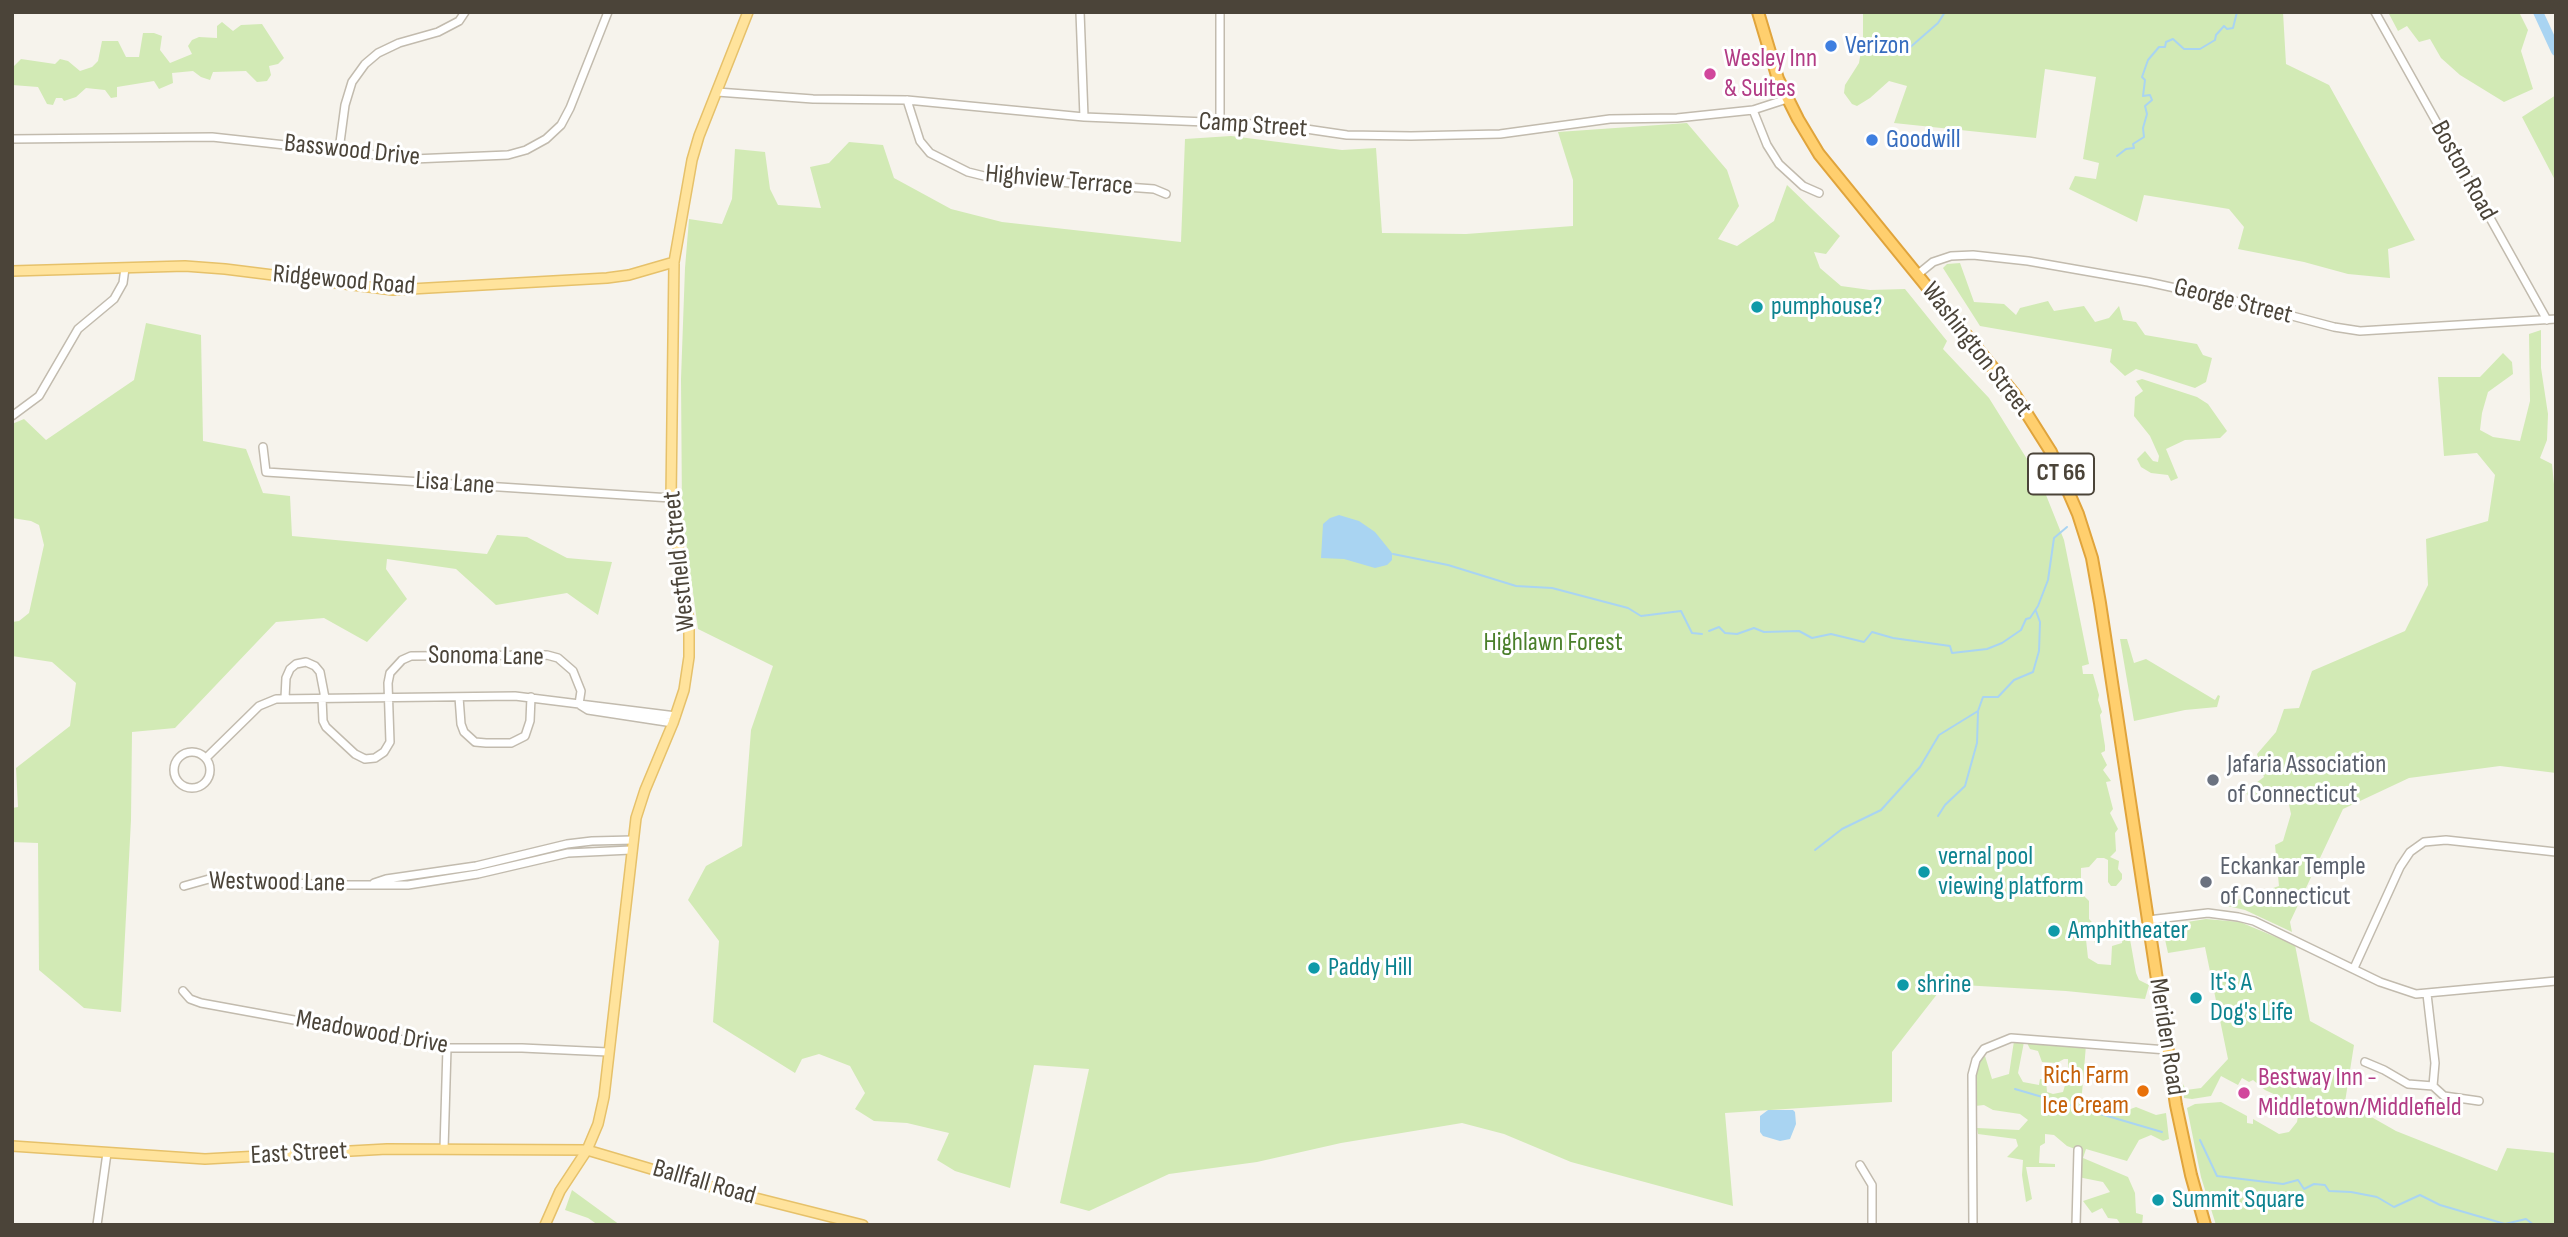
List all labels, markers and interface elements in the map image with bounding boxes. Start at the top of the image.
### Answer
place label: Verizon [1845,30,1910,62]
marker: Verizon [1823,38,1839,54]
place label: Wesley Inn & Suites [1724,43,1817,104]
marker: Wesley Inn & Suites [1702,66,1718,82]
street label: Camp Street [1198,107,1308,145]
street label: Boston Road [2423,116,2503,226]
place label: Goodwill [1886,124,1961,156]
street label: Basswood Drive [282,128,422,174]
marker: Goodwill [1864,132,1880,148]
street label: Highview Terrace [984,159,1134,203]
street label: Ridgewood Road [272,259,416,303]
street label: George Street [2171,272,2295,332]
street label: Washington Street [1914,277,2038,423]
place label: pumphouse? [1771,291,1882,323]
marker: pumphouse? [1749,299,1765,315]
road number: CT 66 [2028,453,2094,494]
street label: Lisa Lane [414,466,496,502]
street label: Westfield Street [657,489,703,633]
park label: Highlawn Forest [1483,627,1623,659]
street label: Sonoma Lane [428,640,544,674]
place label: Jafaria Association of Connecticut [2227,749,2386,810]
marker: Jafaria Association of Connecticut [2205,772,2221,788]
place label: vernal pool viewing platform [1938,841,2084,903]
place label: Eckankar Temple of Connecticut [2220,851,2366,912]
marker: vernal pool viewing platform [1916,864,1932,880]
street label: Westwood Lane [209,866,345,900]
marker: Eckankar Temple of Connecticut [2198,874,2214,890]
place label: Amphitheater [2068,915,2188,947]
marker: Amphitheater [2046,923,2062,939]
place label: Paddy Hill [1328,952,1412,984]
marker: Paddy Hill [1306,960,1322,976]
place label: It's A Dog's Life [2210,967,2293,1028]
place label: shrine [1917,969,1971,1001]
street label: Meriden Road [2141,976,2191,1098]
marker: shrine [1895,977,1911,993]
marker: It's A Dog's Life [2188,990,2204,1006]
street label: Meadowood Drive [294,1004,450,1062]
place label: Rich Farm Ice Cream [2042,1060,2129,1122]
place label: Bestway Inn - Middletown/Middlefield [2258,1062,2462,1124]
marker: Rich Farm Ice Cream [2135,1083,2151,1099]
marker: Bestway Inn - Middletown/Middlefield [2236,1085,2252,1101]
street label: East Street [250,1136,348,1172]
street label: Ballfall Road [649,1153,759,1213]
place label: Summit Square [2172,1184,2305,1216]
marker: Summit Square [2150,1192,2166,1208]

